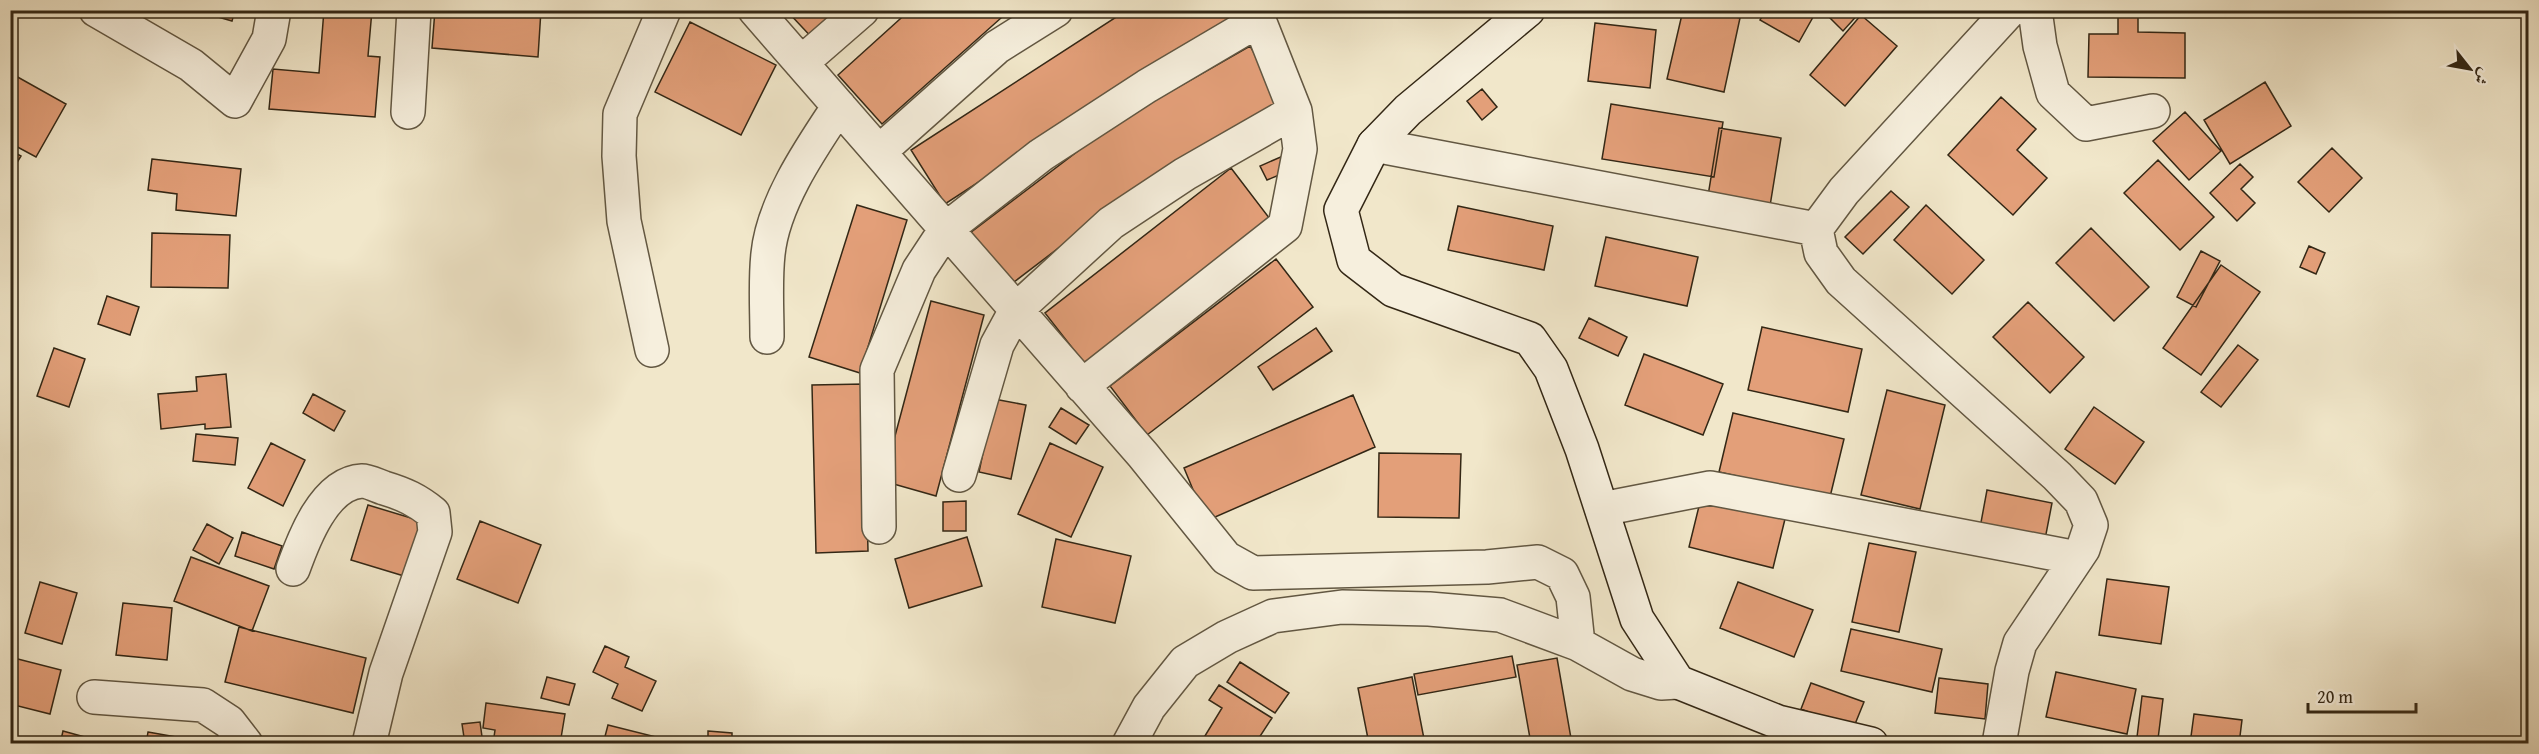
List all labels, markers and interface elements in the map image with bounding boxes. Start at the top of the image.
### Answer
north arrow [2440,39,2500,99]
text: ش [2468,64,2497,90]
scale bar [2308,676,2416,714]
text: 20 m [2317,683,2353,710]

